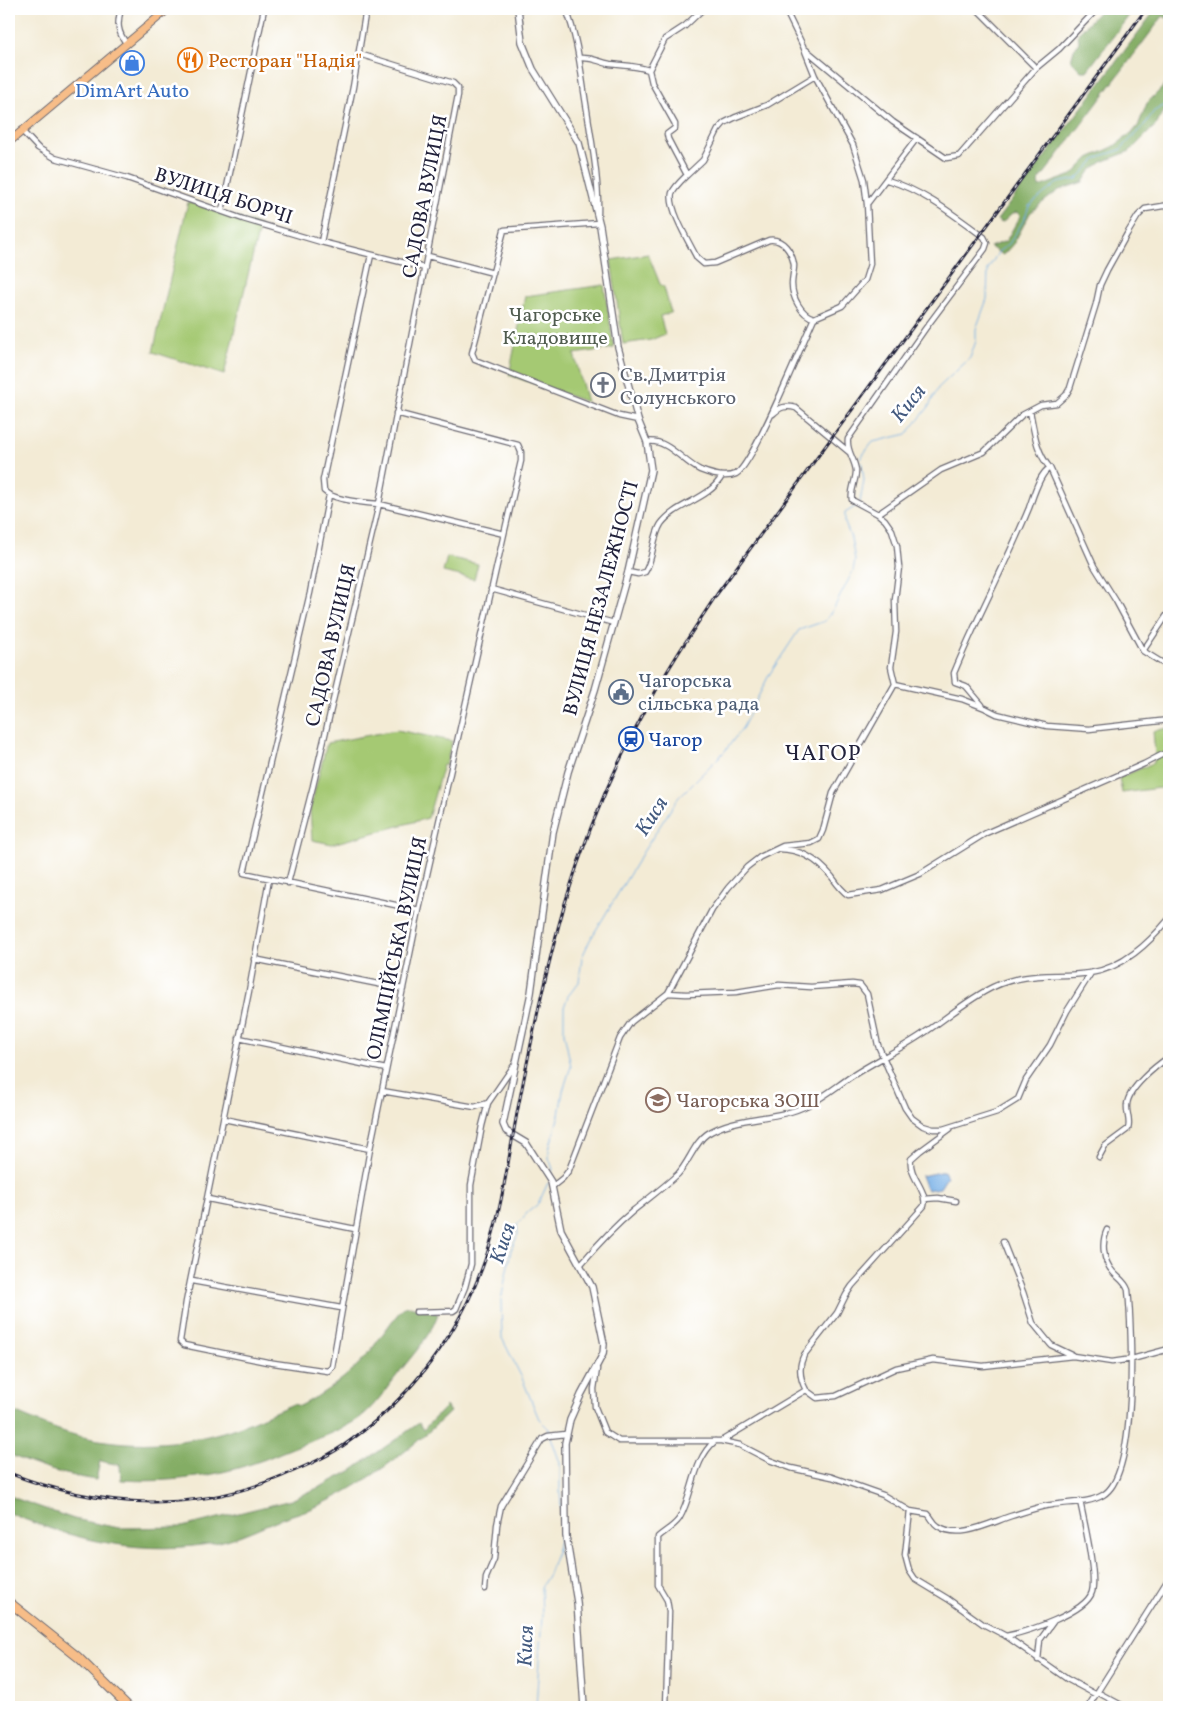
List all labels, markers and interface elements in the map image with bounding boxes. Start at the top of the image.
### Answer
restaurant icon: Ресторан "Надія" [177,47,203,73]
place label: Ресторан "Надія" [208,48,362,76]
shop icon: DimArt Auto [119,50,145,76]
place label: DimArt Auto [75,78,189,106]
street label: САДОВА ВУЛИЦЯ [396,112,456,281]
street label: ВУЛИЦЯ БОРЧІ [151,161,296,232]
park label: Чагорське Кладовище [502,302,608,353]
place label: Св.Дмитрія Солунського [620,362,736,413]
church icon: Св.Дмитрія Солунського [590,372,616,398]
water label: Кися [885,379,934,429]
street label: ВУЛИЦЯ НЕЗАЛЕЖНОСТІ [557,478,647,719]
street label: САДОВА ВУЛИЦЯ [300,561,364,730]
place label: Чагорська сільська рада [638,668,760,719]
public building icon: Чагорська сільська рада [608,679,634,705]
station icon: Чагор [618,726,644,752]
place label: Чагор [648,727,703,755]
district label: ЧАГОР [785,739,861,770]
water label: Кися [629,791,676,842]
street label: ОЛІМПІЙСЬКА ВУЛИЦЯ [361,834,435,1063]
school or university icon: Чагорська ЗОШ [645,1087,671,1113]
place label: Чагорська ЗОШ [676,1088,820,1116]
water label: Кися [483,1219,524,1268]
water label: Кися [511,1625,542,1667]

